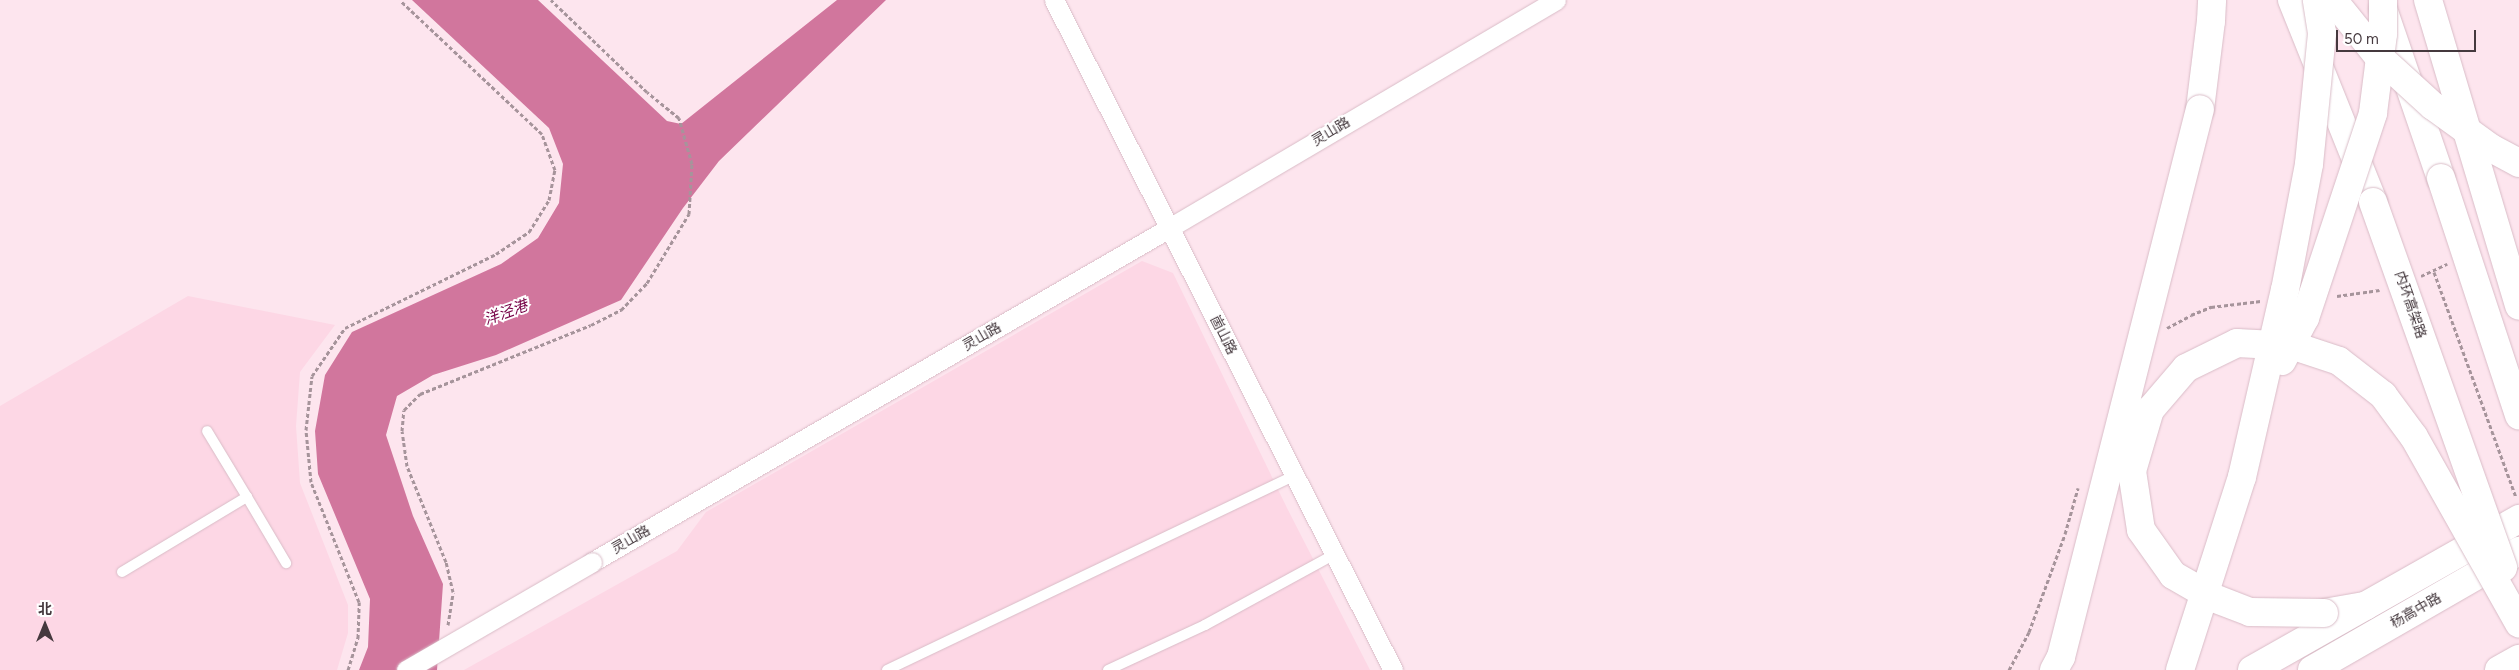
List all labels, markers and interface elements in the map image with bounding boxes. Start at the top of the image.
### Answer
scale bar [2339,20,2479,52]
text: 50 m [2344,30,2379,48]
street label: 灵山路 [1309,114,1353,150]
street label: 内环高架路 [2391,269,2429,341]
water label: 洋泾港 [482,297,530,329]
street label: 崮山路 [1206,312,1240,358]
street label: 灵山路 [960,319,1004,355]
street label: 灵山路 [609,522,653,558]
street label: 杨高中路 [2388,590,2444,632]
north arrow [20,600,70,650]
text: 北 [38,601,52,618]

